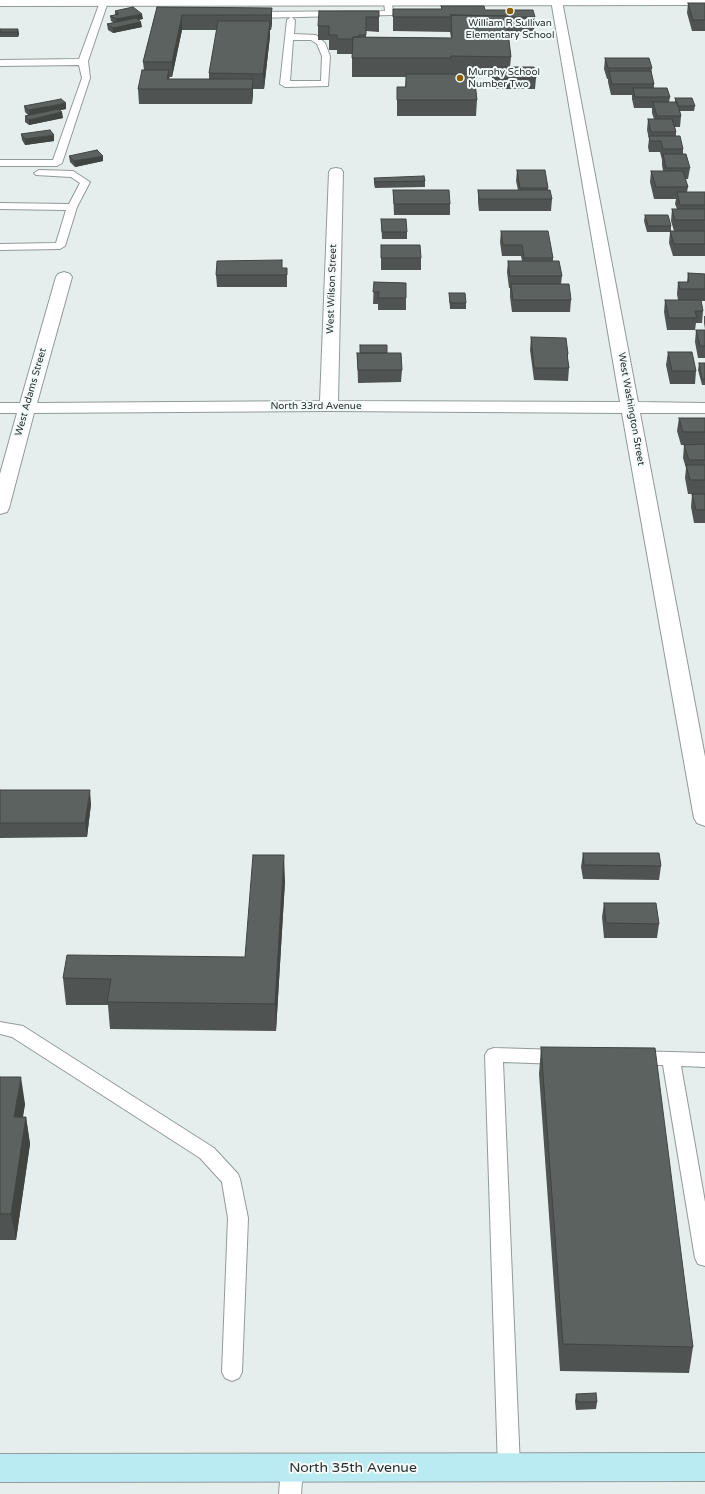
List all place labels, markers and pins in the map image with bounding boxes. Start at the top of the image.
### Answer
marker: William R Sullivan Elementary School [505,6,515,16]
place label: William R Sullivan Elementary School [466,17,554,40]
place label: Murphy School Number Two [468,66,540,90]
marker: Murphy School Number Two [455,73,465,83]

